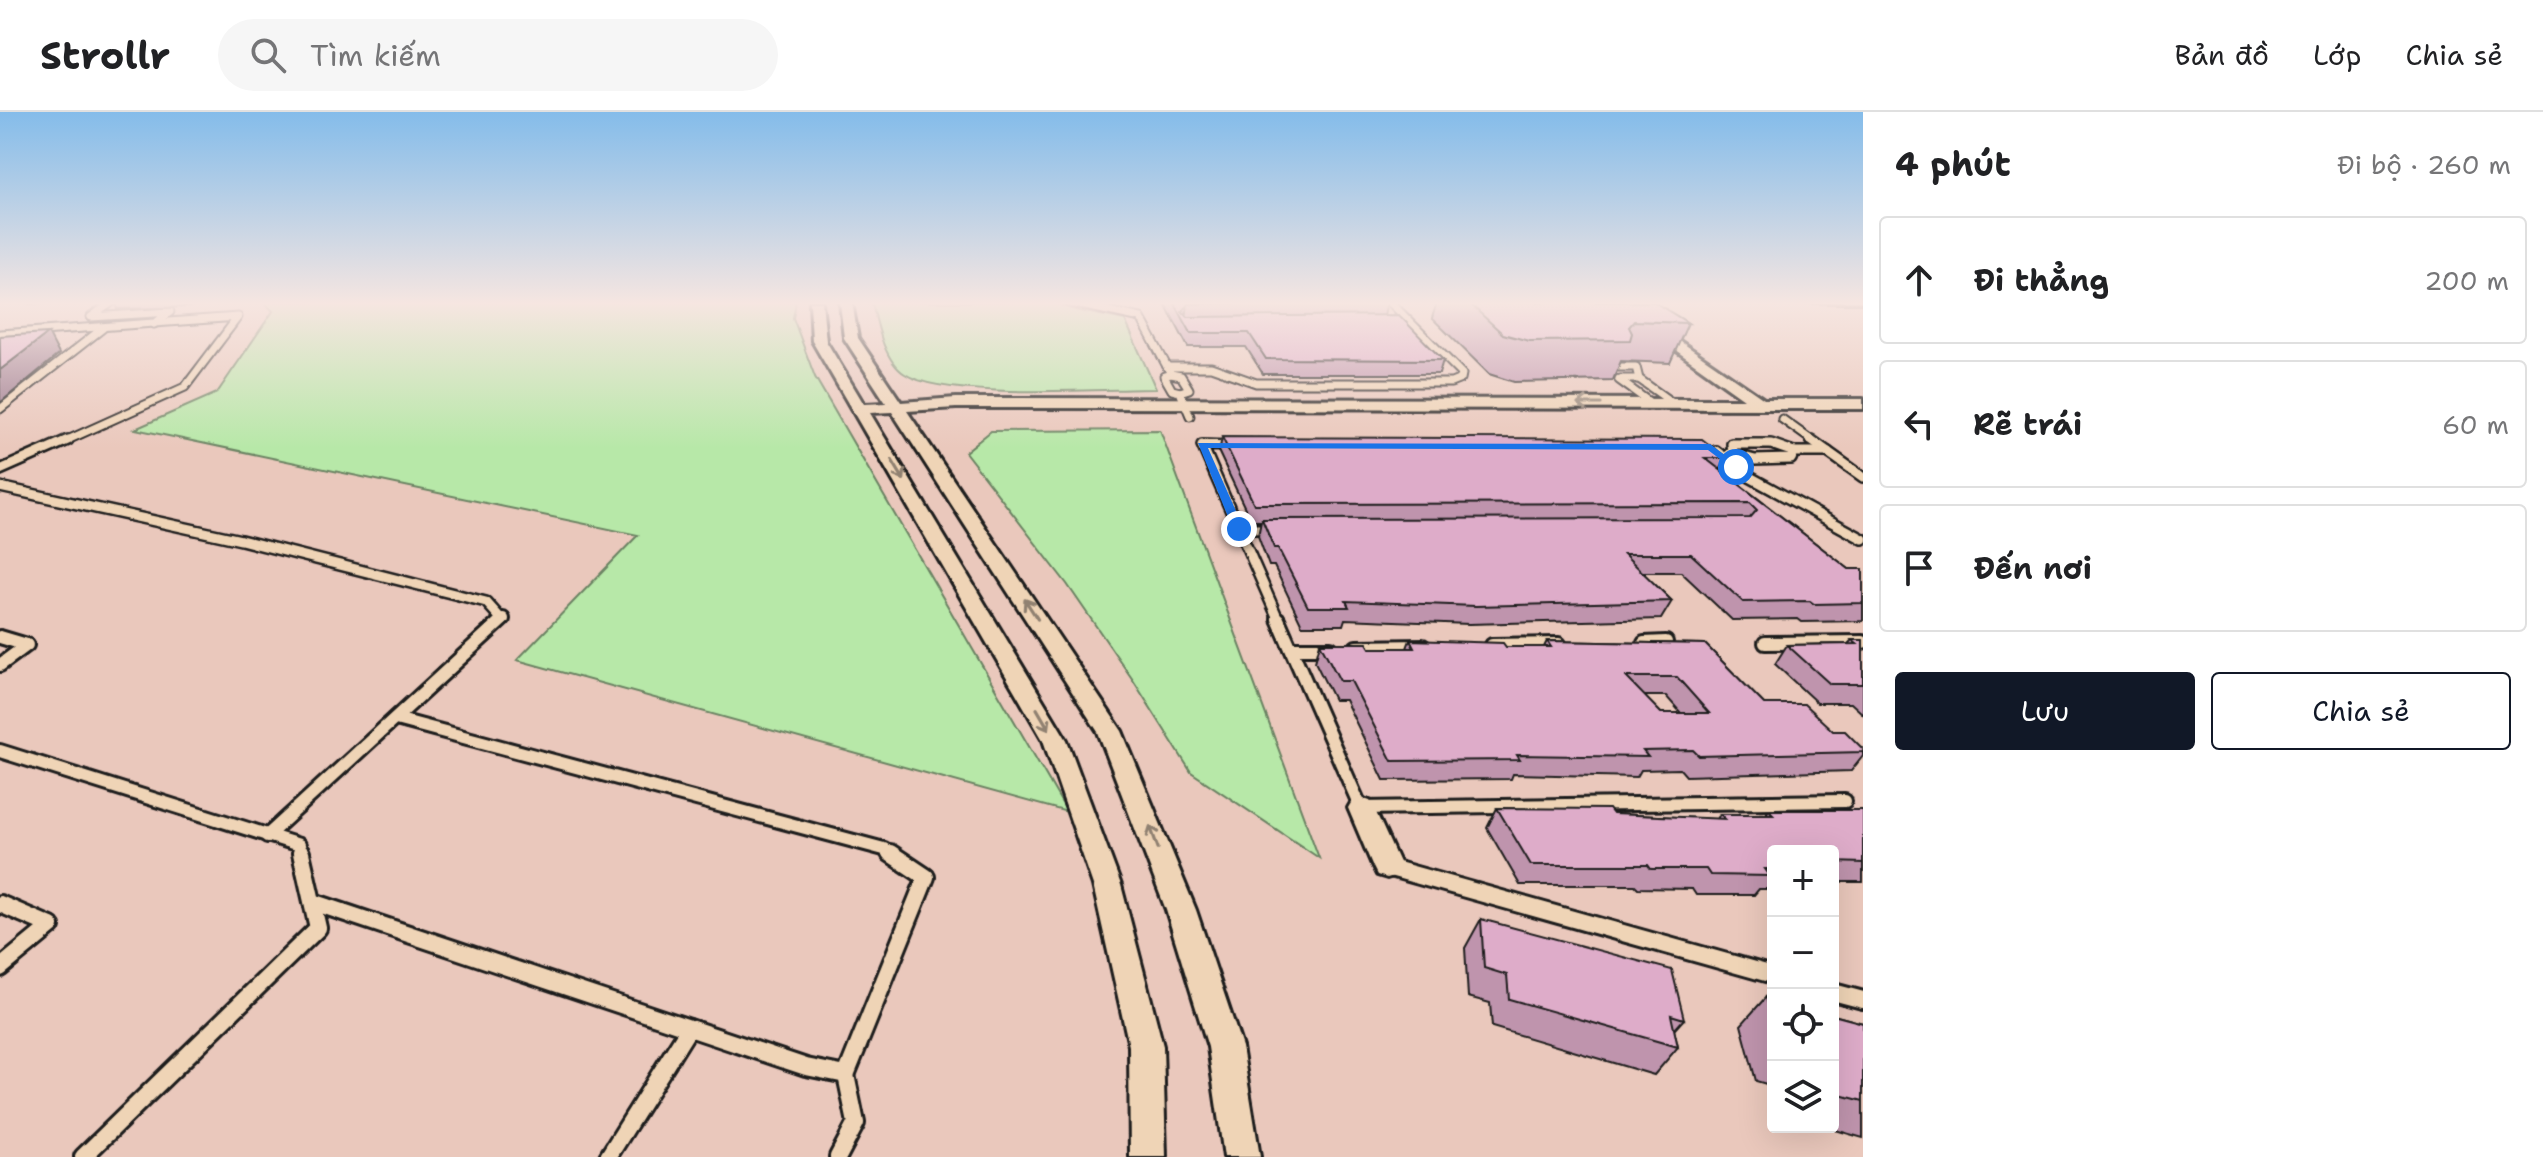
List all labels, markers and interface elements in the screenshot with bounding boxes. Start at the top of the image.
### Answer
search box [218,19,778,91]
text: Strollr [40,30,170,81]
icon: search [246,33,290,77]
text: Tìm kiếm [310,35,441,76]
text: Bản đồ [2174,36,2269,74]
text: Lớp [2313,36,2361,74]
text: Chia sẻ [2405,36,2503,74]
text: 4 phút [1895,141,2011,187]
text: Đi bộ · 260 m [2337,147,2511,182]
icon: ahead [1897,258,1941,302]
text: Đi thẳng [1973,260,2109,301]
text: 200 m [2424,263,2509,298]
one-way arrow [1576,396,1603,412]
icon: left [1897,402,1941,446]
text: Rẽ trái [1973,404,2082,445]
text: 60 m [2442,407,2509,442]
route start [1718,449,1754,485]
one-way arrow [890,458,906,481]
route end [1221,511,1257,547]
icon: arrive [1897,546,1941,590]
text: Đến nơi [1973,548,2092,589]
one-way arrow [1022,598,1038,621]
button: Lưu [1895,672,2195,750]
button: Chia sẻ [2211,672,2511,750]
one-way arrow [1035,707,1051,730]
one-way arrow [1145,825,1160,850]
map controls [1767,845,1839,1133]
button: + [1767,845,1839,917]
button: − [1767,917,1839,989]
button: locate [1767,989,1839,1061]
button: layers [1767,1061,1839,1133]

